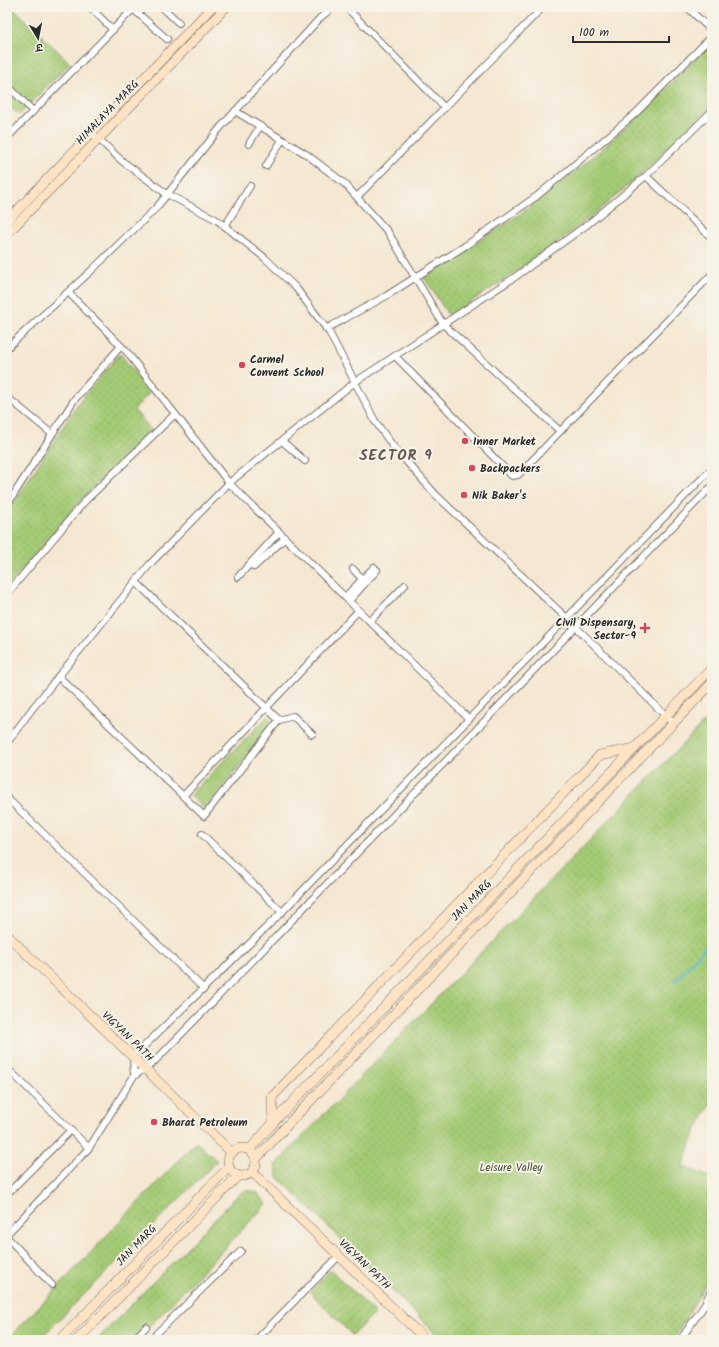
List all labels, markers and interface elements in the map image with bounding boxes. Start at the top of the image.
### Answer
north arrow [18,18,58,58]
scale bar [573,18,669,44]
text: 100 m [579,23,610,42]
text: उ [33,37,45,57]
street label: HIMALAYA MARG [72,76,144,149]
place label: Carmel Convent School [250,351,324,382]
marker: Carmel Convent School [237,360,247,370]
place label: Inner Market [473,433,537,451]
marker: Inner Market [460,436,470,446]
district label: SECTOR 9 [359,444,433,468]
place label: Backpackers [480,460,541,478]
marker: Backpackers [467,463,477,473]
place label: Nik Baker's [472,487,527,505]
marker: Nik Baker's [459,490,469,500]
place label: Civil Dispensary, Sector-9 [556,614,636,645]
marker: Civil Dispensary, Sector-9 [639,622,651,634]
street label: JAN MARG [447,876,496,926]
street label: VIGYAN PATH [97,1007,158,1066]
place label: Bharat Petroleum [162,1114,247,1132]
marker: Bharat Petroleum [149,1117,159,1127]
park label: Leisure Valley [479,1159,543,1177]
street label: JAN MARG [112,1221,161,1271]
street label: VIGYAN PATH [334,1235,395,1294]

